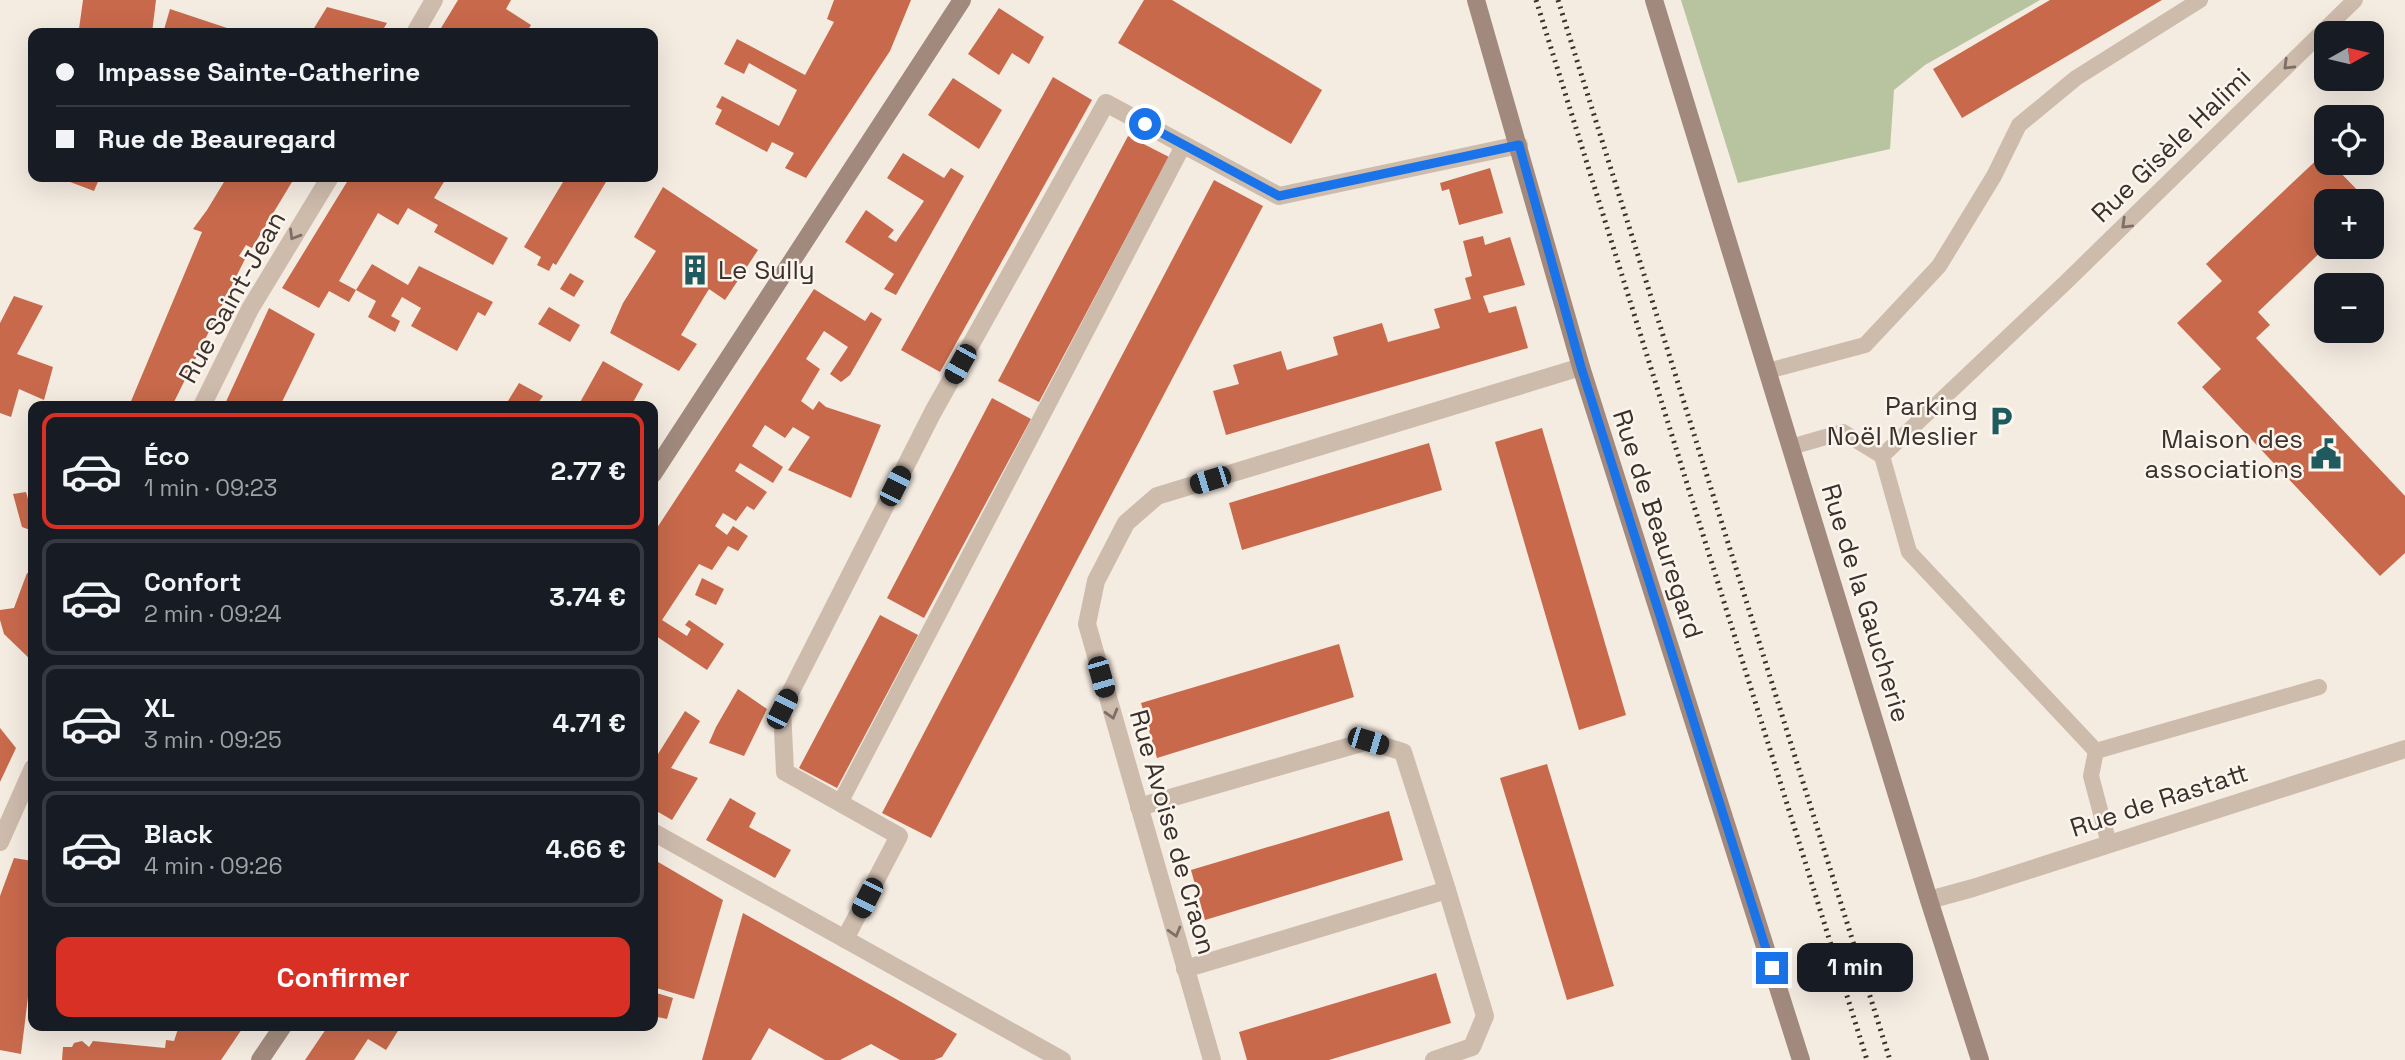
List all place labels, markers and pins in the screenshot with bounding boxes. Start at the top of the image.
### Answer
building icon: Le Sully [678,253,712,287]
place label: Le Sully [718,253,815,287]
place label: Parking Noël Meslier [1827,389,1978,453]
parking icon: Parking Noël Meslier [1984,404,2018,438]
place label: Maison des associations [2145,422,2303,486]
public building icon: Maison des associations [2309,437,2343,471]

